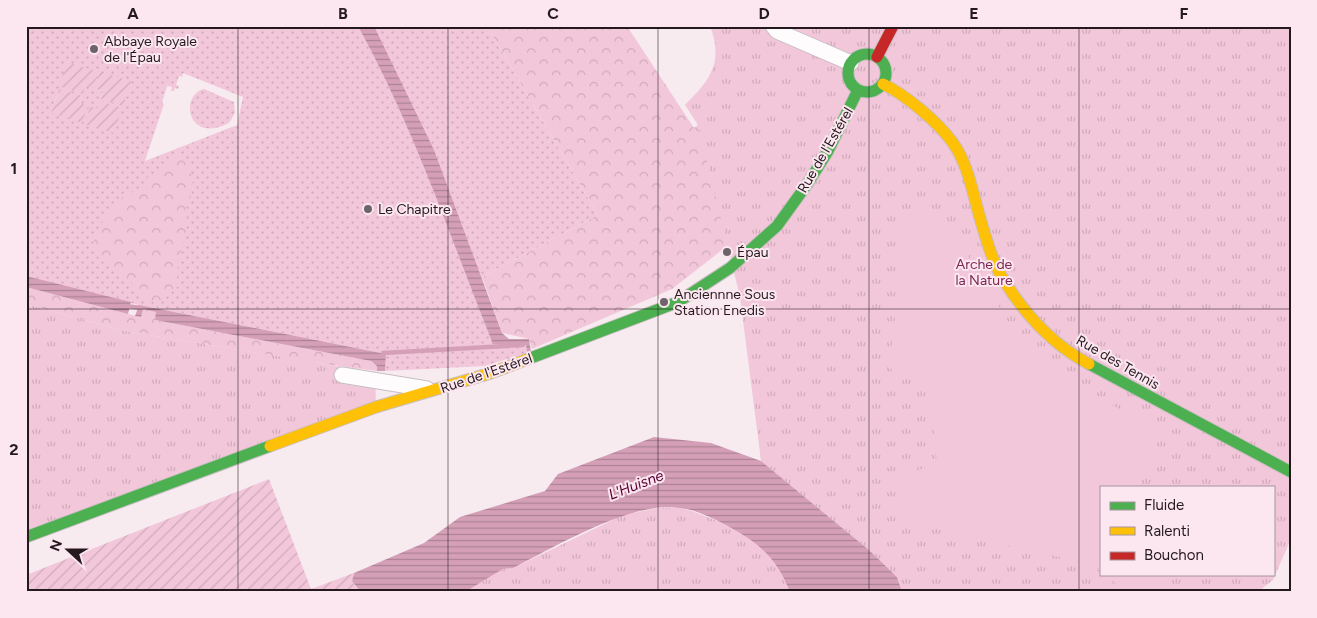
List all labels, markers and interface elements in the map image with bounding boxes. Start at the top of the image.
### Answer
text: A [127,4,139,23]
text: B [338,4,348,23]
text: C [547,4,559,23]
text: D [758,4,770,23]
text: E [969,4,979,23]
text: F [1180,4,1189,23]
place label: Abbaye Royale de l'Épau [104,33,197,66]
marker: Abbaye Royale de l'Épau [88,43,100,55]
street label: Rue de l'Estérel [794,104,857,196]
text: 1 [11,159,17,178]
place label: Le Chapitre [378,201,451,218]
marker: Le Chapitre [362,203,374,215]
place label: Épau [737,244,769,261]
marker: Épau [721,246,733,258]
park label: Arche de la Nature [955,256,1013,289]
place label: Anciennne Sous Station Enedis [674,286,775,319]
marker: Anciennne Sous Station Enedis [658,296,670,308]
street label: Rue des Tennis [1073,332,1162,393]
street label: Rue de l'Estérel [438,350,534,397]
text: 2 [9,440,19,459]
water label: L'Huisne [606,466,666,504]
legend [1100,486,1274,576]
text: Fluide [1144,496,1184,514]
text: Ralenti [1144,522,1190,540]
north arrow [42,526,92,576]
text: N [46,537,66,554]
text: Bouchon [1144,546,1204,564]

